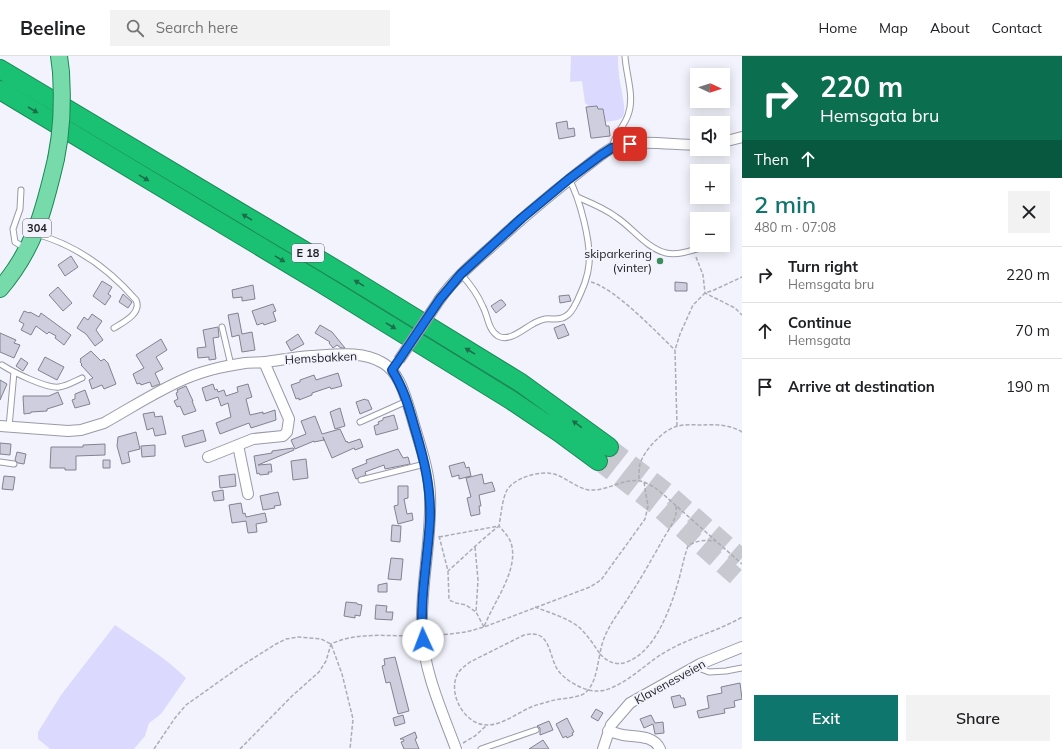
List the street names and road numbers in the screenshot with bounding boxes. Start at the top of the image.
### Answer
road number: 304 [23,219,51,237]
road number: E 18 [292,244,324,262]
street label: Hemsbakken [284,348,358,367]
street label: Klavenesveien [632,656,708,707]

